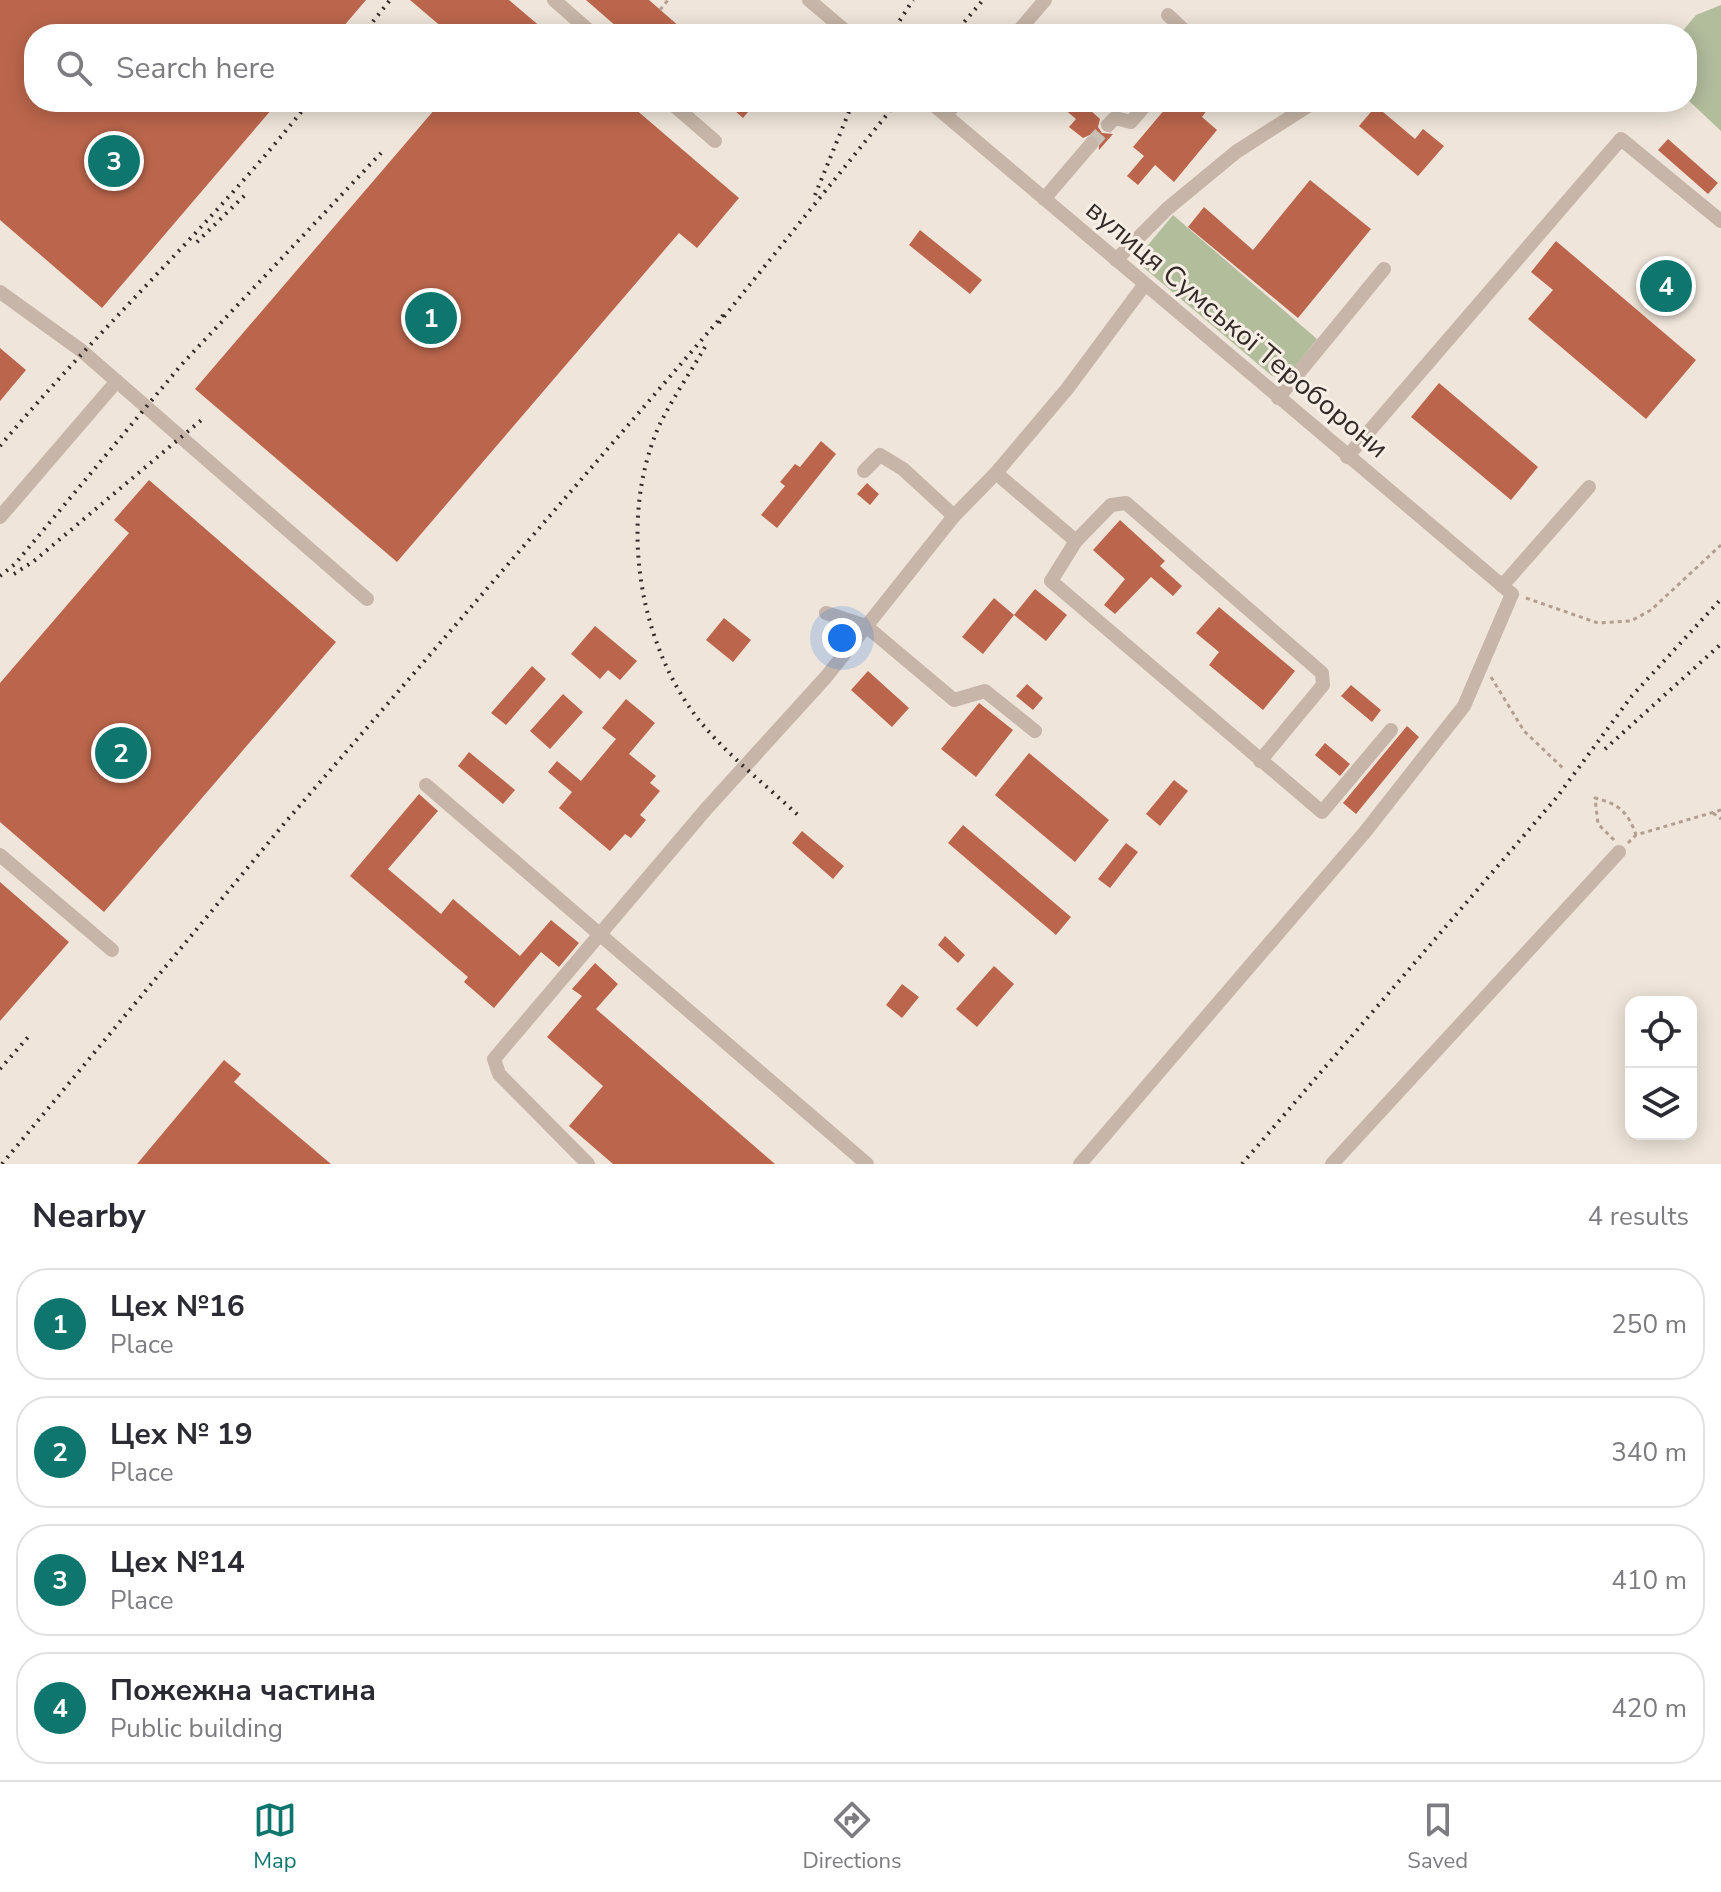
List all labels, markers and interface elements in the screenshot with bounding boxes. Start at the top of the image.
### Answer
search box [24,24,1697,112]
icon: search [52,46,96,90]
text: Search here [116,48,275,89]
pin: 3 [88,131,140,191]
street label: вулиця Сумської Тероборони [1078,191,1396,467]
pin: 4 [1640,256,1692,316]
pin: 1 [405,288,457,348]
your location [822,618,862,658]
pin: 2 [95,723,147,783]
map controls [1625,996,1697,1140]
button: locate [1625,996,1697,1068]
button: layers [1625,1068,1697,1140]
text: Nearby [32,1193,146,1239]
text: 4 results [1588,1199,1689,1234]
text: Цех №16 [110,1286,245,1327]
text: 1 [52,1307,68,1342]
text: 250 m [1611,1307,1687,1342]
text: Place [110,1327,174,1362]
text: Цех № 19 [110,1414,253,1455]
text: 2 [52,1435,68,1470]
text: 340 m [1611,1435,1687,1470]
text: Place [110,1455,174,1490]
text: Цех №14 [110,1542,245,1583]
text: 3 [52,1563,68,1598]
text: 410 m [1611,1563,1687,1598]
text: Place [110,1583,174,1618]
text: Пожежна частина [110,1670,376,1711]
text: 4 [52,1691,68,1726]
text: 420 m [1611,1691,1687,1726]
text: Public building [110,1711,283,1746]
tab: Map [253,1798,297,1876]
tab: Directions [803,1798,902,1876]
tab: Saved [1407,1798,1468,1876]

